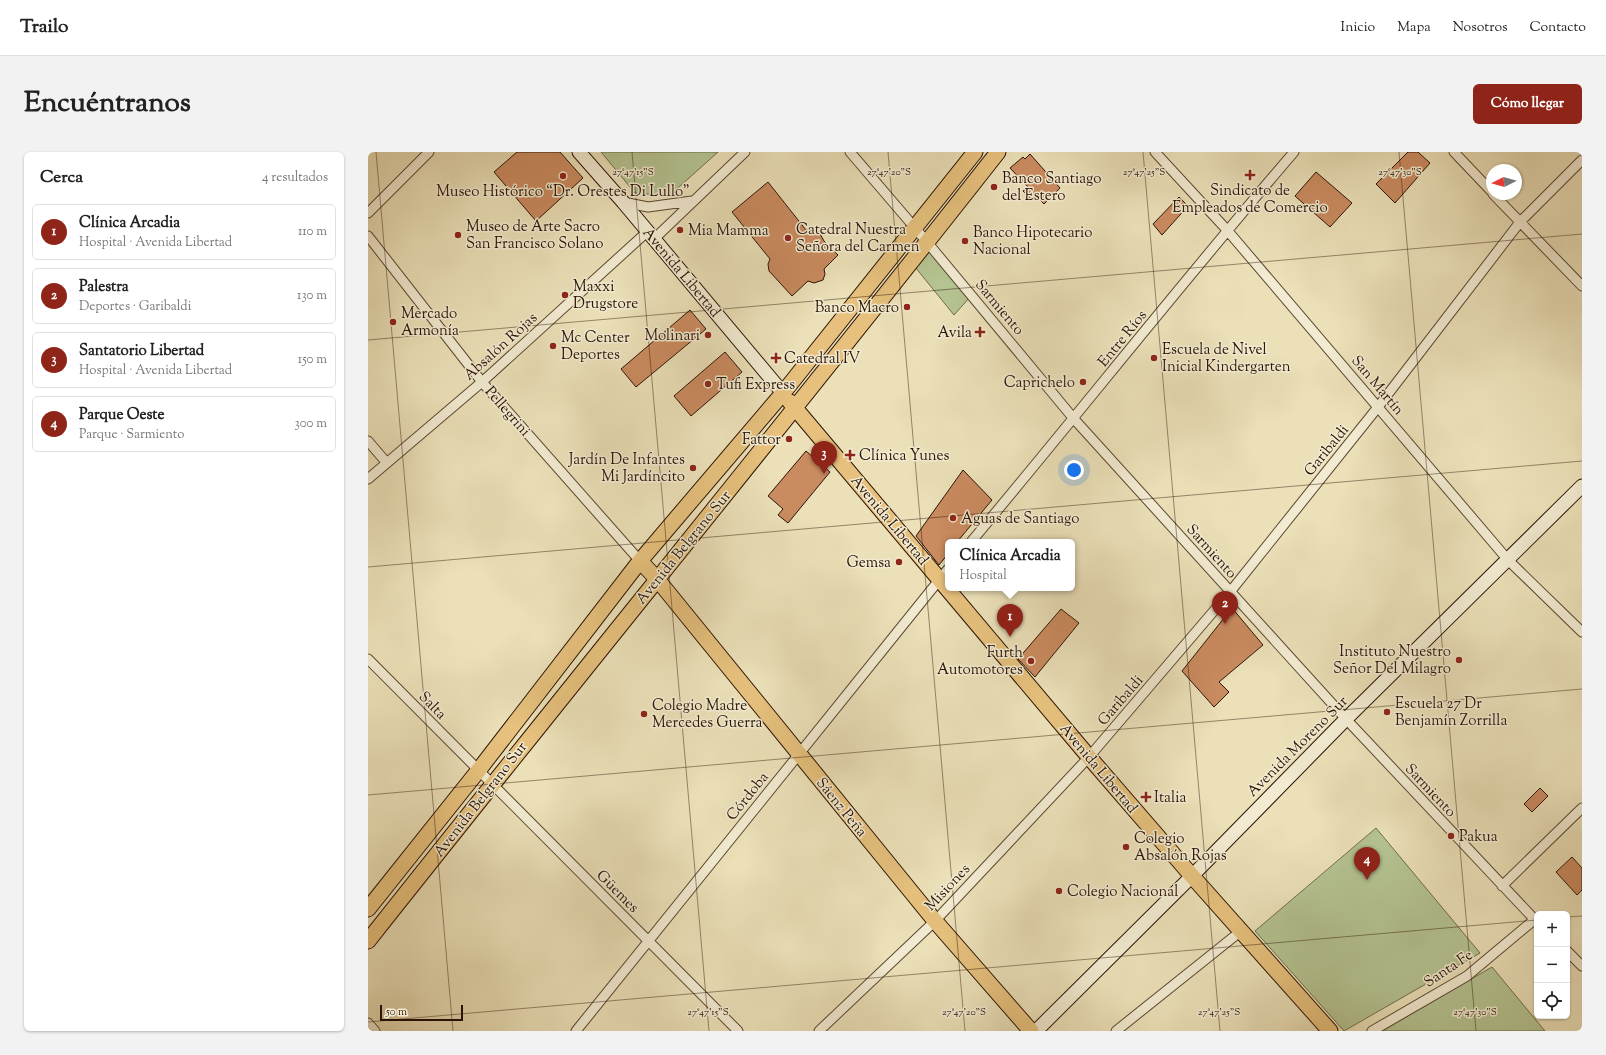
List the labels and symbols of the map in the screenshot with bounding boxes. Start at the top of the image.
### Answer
north arrow [1486,164,1522,200]
text: 27°47'15"S [612,165,654,180]
text: 27°47'20"S [867,165,911,180]
text: 27°47'25"S [1123,165,1165,180]
text: 27°47'30"S [1378,165,1422,180]
place label: Banco Santiago del Estero [1002,169,1101,207]
marker: Sindicato de Empleados de Comercio [1245,170,1255,180]
marker: Museo Histórico “Dr. Orestes Di Lullo” [558,171,568,181]
place label: Sindicato de Empleados de Comercio [1172,181,1328,219]
place label: Museo Histórico “Dr. Orestes Di Lullo” [436,182,690,203]
marker: Banco Santiago del Estero [989,182,999,192]
place label: Museo de Arte Sacro San Francisco Solano [466,217,603,255]
place label: Catedral Nuestra Señora del Carmen [796,220,920,258]
place label: Mia Mamma [688,221,769,242]
street label: Avenida Libertad [637,223,725,323]
place label: Banco Hipotecario Nacional [973,223,1092,261]
marker: Mia Mamma [675,225,685,235]
marker: Museo de Arte Sacro San Francisco Solano [453,230,463,240]
marker: Catedral Nuestra Señora del Carmen [783,233,793,243]
marker: Banco Hipotecario Nacional [960,236,970,246]
street label: Sarmiento [969,276,1028,340]
place label: Maxxi Drugstore [573,277,638,315]
marker: Maxxi Drugstore [560,290,570,300]
place label: Banco Macro [815,298,899,319]
marker: Banco Macro [902,302,912,312]
place label: Mercado Armonía [401,304,459,342]
street label: Entre Ríos [1094,306,1153,372]
street label: Absalón Rojas [460,308,543,386]
marker: Mercado Armonía [388,317,398,327]
place label: Avila [937,323,972,344]
place label: Molinari [644,326,700,347]
marker: Avila [975,327,985,337]
place label: Mc Center Deportes [561,328,630,366]
marker: Molinari [703,330,713,340]
place label: Escuela de Nivel Inicial Kindergarten [1162,340,1291,378]
marker: Mc Center Deportes [548,341,558,351]
place label: Catedral IV [784,349,860,370]
street label: San Martín [1346,352,1408,420]
marker: Catedral IV [771,353,781,363]
marker: Escuela de Nivel Inicial Kindergarten [1149,353,1159,363]
place label: Caprichelo [1004,373,1075,394]
place label: Tufi Express [716,375,795,396]
marker: Caprichelo [1078,377,1088,387]
marker: Tufi Express [703,379,713,389]
street label: Pellegrini [479,382,535,442]
street label: Garibaldi [1300,421,1354,481]
place label: Fattor [742,430,781,451]
marker: Fattor [784,434,794,444]
pin: 3 [811,441,837,474]
place label: Clínica Yunes [859,446,949,467]
marker: Clínica Yunes [844,449,856,461]
place label: Jardín De Infantes Mi Jardíncito [568,450,685,488]
your location [1064,460,1084,480]
marker: Jardín De Infantes Mi Jardíncito [688,463,698,473]
street label: Avenida Libertad [845,471,933,571]
street label: Avenida Belgrano Sur [632,486,737,609]
place label: Aguas de Santiago [961,509,1079,530]
marker: Aguas de Santiago [948,513,958,523]
street label: Sarmiento [1181,520,1241,584]
place label: Gemsa [847,553,891,574]
marker: Gemsa [894,557,904,567]
pin: 2 [1212,591,1238,624]
pin: 1 [997,604,1023,637]
place label: Instituto Nuestro Señor Del Milagro [1333,642,1451,680]
place label: Furth Automotores [937,643,1023,681]
marker: Instituto Nuestro Señor Del Milagro [1454,655,1464,665]
marker: Furth Automotores [1026,656,1036,666]
street label: Garibaldi [1093,671,1149,731]
street label: Salta [413,687,451,725]
street label: Avenida Moreno Sur [1243,692,1354,802]
place label: Escuela 27 Dr Benjamín Zorrilla [1395,694,1507,732]
place label: Colegio Madre Mercedes Guerra [652,696,763,734]
marker: Escuela 27 Dr Benjamín Zorrilla [1382,707,1392,717]
marker: Colegio Madre Mercedes Guerra [639,709,649,719]
street label: Avenida Libertad [1054,719,1142,819]
street label: Avenida Belgrano Sur [430,738,533,862]
street label: Sarmiento [1399,759,1460,823]
street label: Córdoba [722,768,774,826]
street label: Sáenz Peña [810,774,871,842]
place label: Italia [1154,788,1186,809]
marker: Italia [1141,792,1151,802]
place label: Pakua [1459,827,1498,848]
place label: Colegio Absalón Rojas [1134,829,1227,867]
marker: Pakua [1446,831,1456,841]
marker: Colegio Absalón Rojas [1121,842,1131,852]
pin: 4 [1354,847,1380,880]
street label: Misiones [921,860,976,916]
street label: Güemes [591,866,643,918]
place label: Colegio Nacional [1067,882,1178,903]
marker: Colegio Nacional [1054,886,1064,896]
street label: Santa Fe [1420,945,1477,993]
scale bar [380,1003,463,1022]
text: 27°47'15"S [687,1005,729,1020]
text: 27°47'20"S [942,1005,986,1020]
text: 27°47'25"S [1198,1005,1240,1020]
text: 27°47'30"S [1453,1005,1497,1020]

